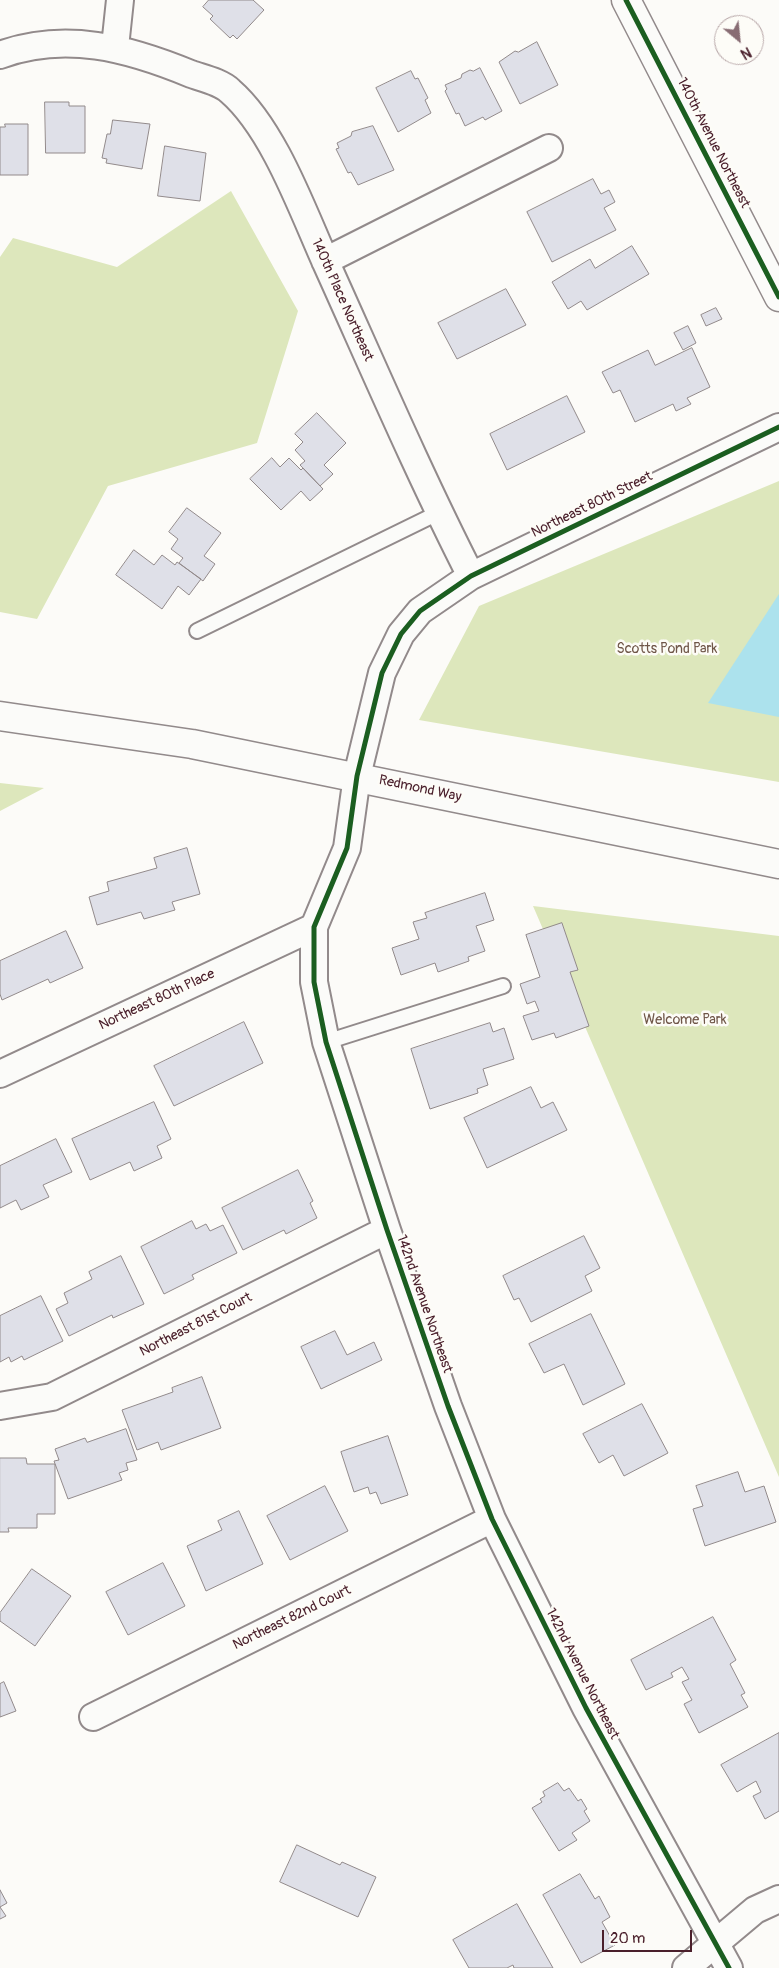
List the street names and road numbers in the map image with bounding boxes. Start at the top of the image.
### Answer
street label: 140th Avenue Northeast [673,75,753,211]
street label: 140th Place Northeast [307,236,377,364]
street label: Northeast 80th Street [529,468,655,542]
street label: Redmond Way [377,772,463,806]
street label: Northeast 80th Place [96,966,218,1034]
street label: 142nd Avenue Northeast [392,1233,456,1375]
street label: Northeast 81st Court [137,1289,255,1361]
street label: Northeast 82nd Court [230,1582,354,1654]
street label: 142nd Avenue Northeast [542,1606,622,1742]

